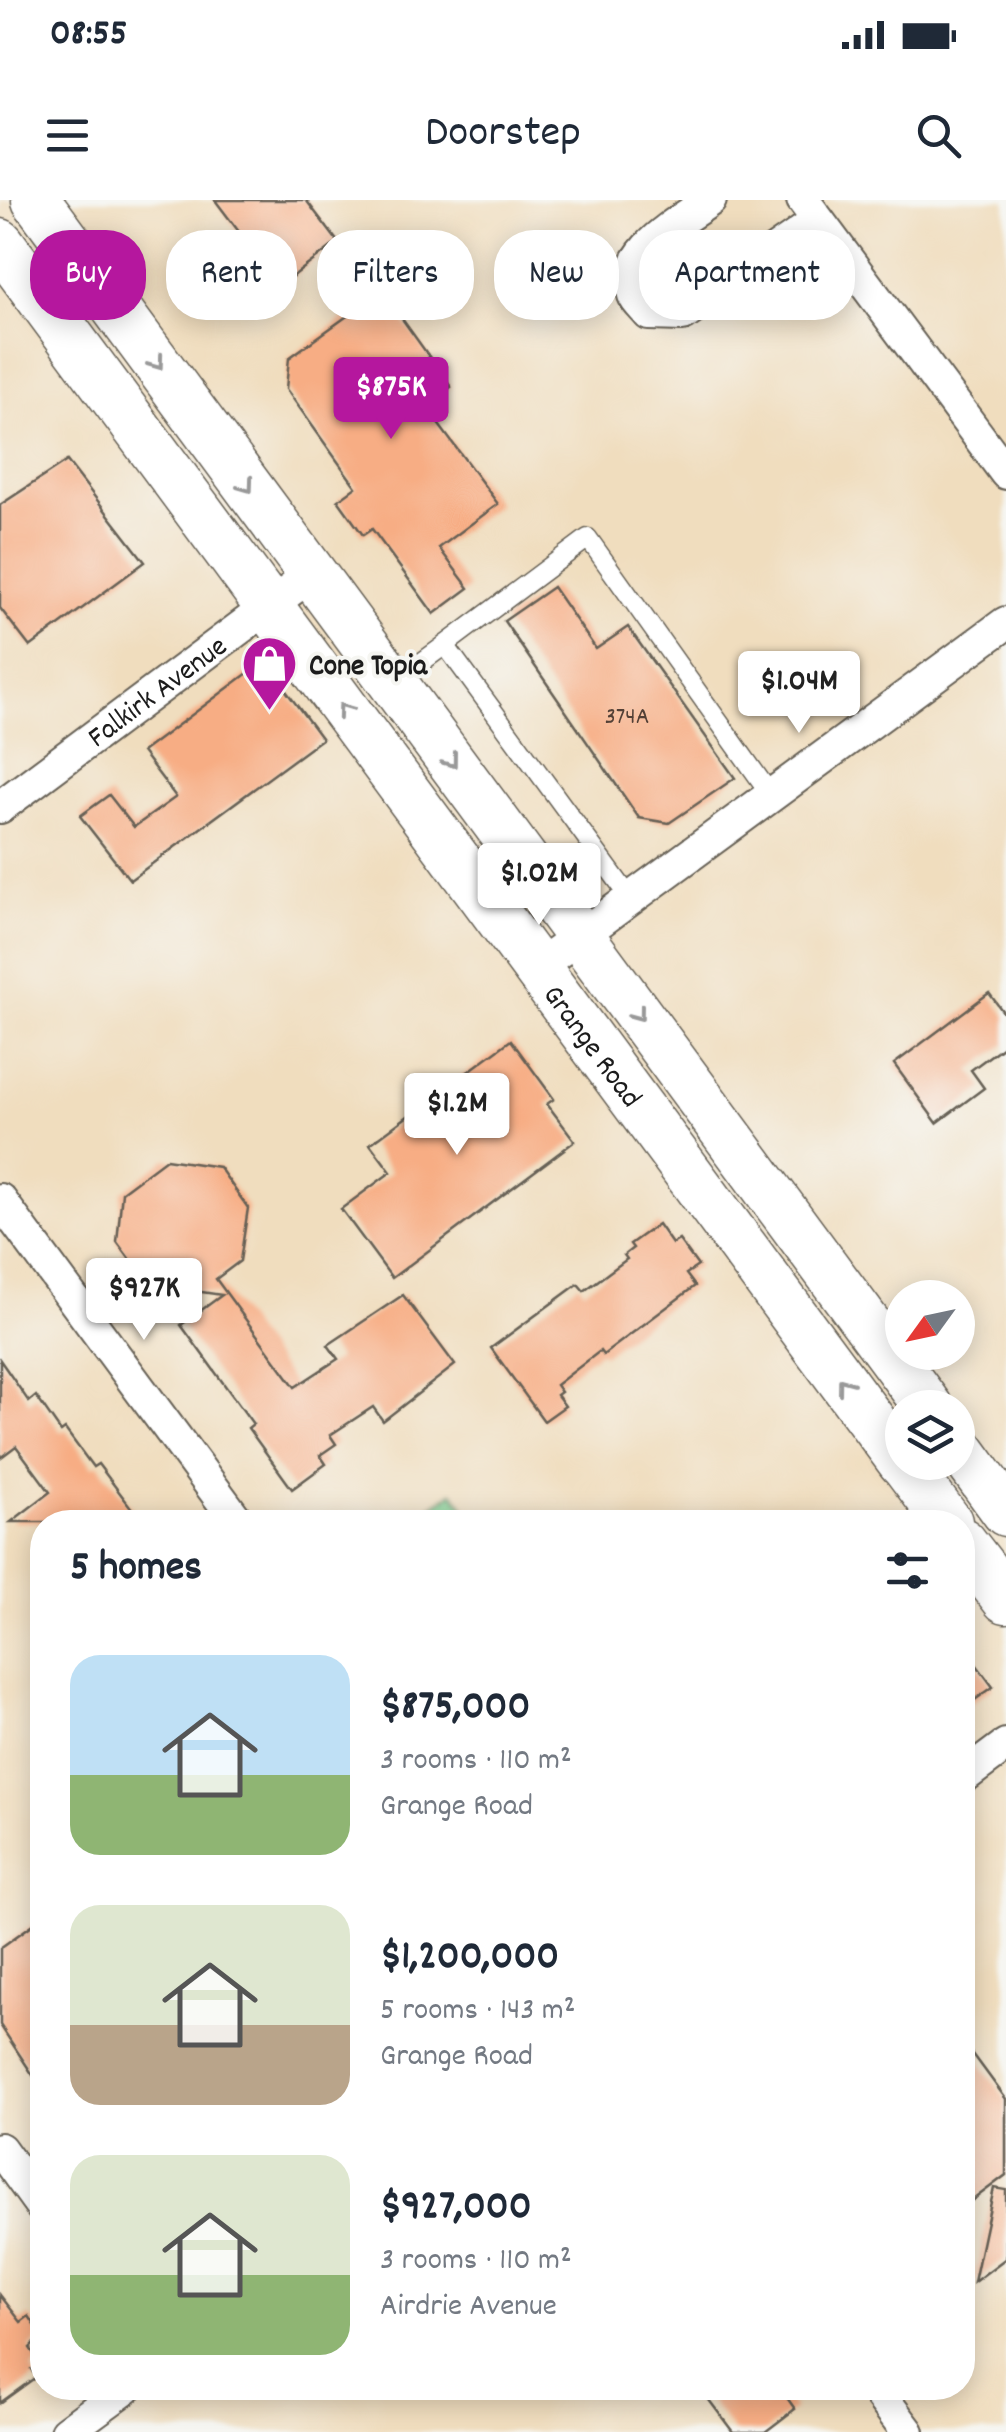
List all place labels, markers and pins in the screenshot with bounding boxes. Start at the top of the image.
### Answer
pin: $875K [321,357,461,442]
shop icon: Cone Topia [240,634,300,713]
place label: Cone Topia [309,647,428,690]
pin: $1.04M [718,651,880,736]
pin: $1.02M [458,843,620,928]
pin: $1.2M [387,1073,527,1158]
pin: $927K [74,1258,214,1343]

